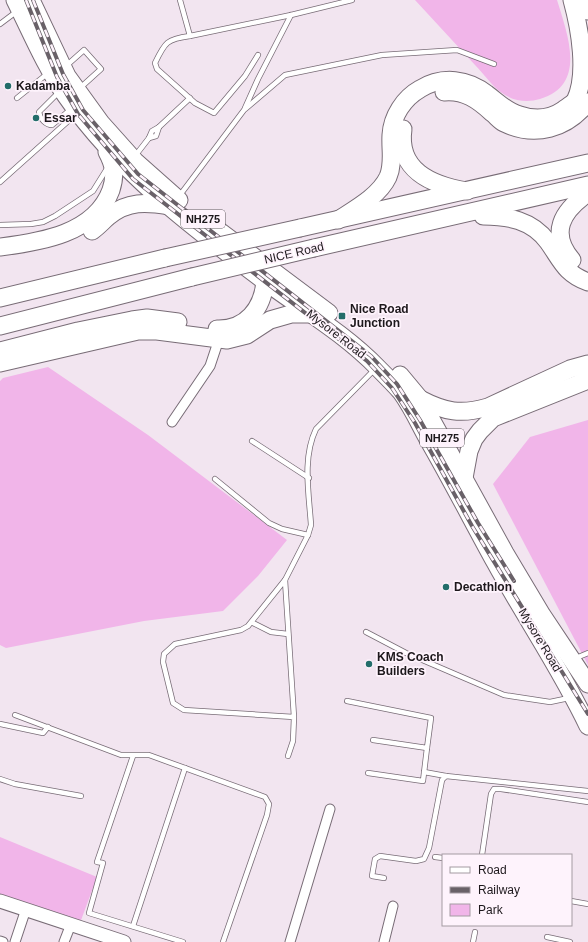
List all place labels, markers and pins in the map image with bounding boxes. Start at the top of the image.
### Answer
place label: Kadamba [16,79,70,93]
marker: Kadamba [3,81,13,91]
place label: Essar [44,111,77,125]
marker: Essar [31,113,41,123]
place label: Nice Road Junction [350,302,409,330]
marker: Nice Road Junction [337,311,347,321]
place label: Decathlon [454,580,512,594]
marker: Decathlon [441,582,451,592]
place label: KMS Coach Builders [377,650,444,678]
marker: KMS Coach Builders [364,659,374,669]

